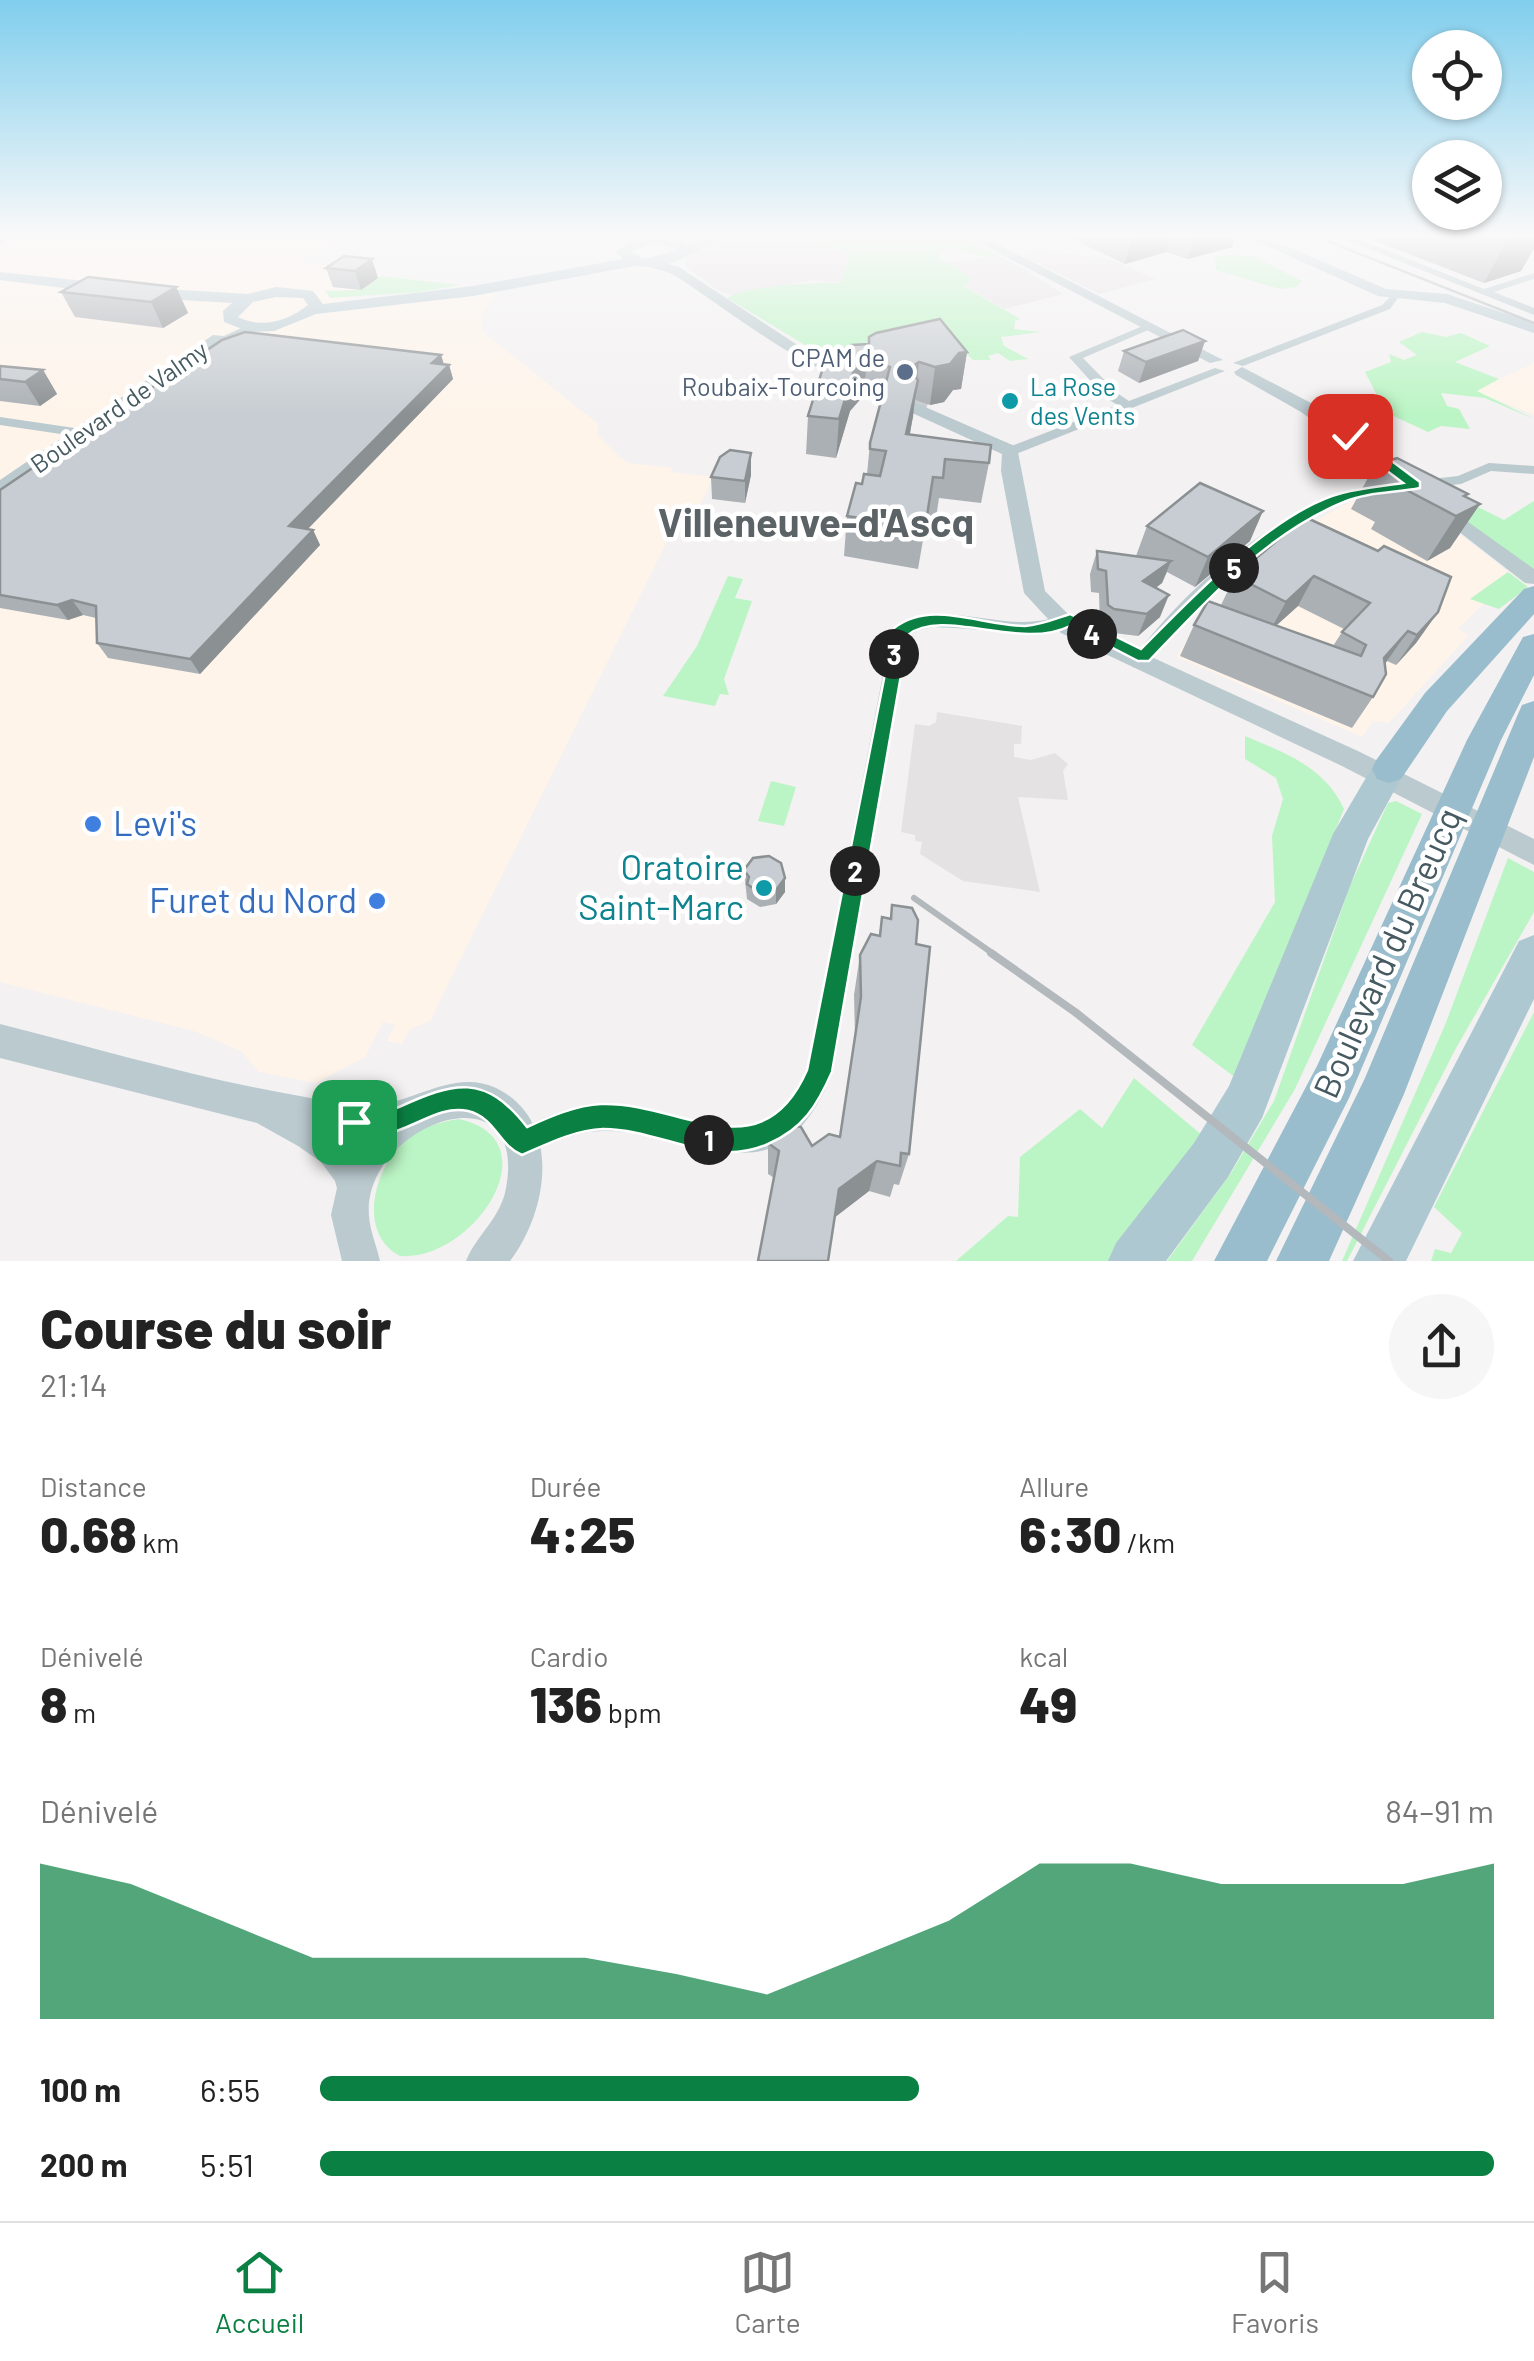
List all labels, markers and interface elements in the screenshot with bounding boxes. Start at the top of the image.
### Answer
map controls [1412,30,1502,230]
button: locate [1412,30,1502,120]
button: layers [1412,140,1502,230]
street label: Boulevard de Valmy [24,334,213,479]
place label: CPAM de Roubaix-Tourcoing [682,342,885,401]
marker: CPAM de Roubaix-Tourcoing [894,361,916,383]
place label: La Rose des Vents [1030,371,1135,430]
marker: La Rose des Vents [999,390,1021,412]
pin [1308,394,1393,479]
icon: check [1323,409,1378,464]
district label: Villeneuve-d'Ascq [658,497,974,545]
pin: 5 [1209,543,1259,593]
text: 5 [1226,551,1242,585]
pin: 4 [1067,609,1117,659]
text: 4 [1084,617,1100,651]
pin: 3 [869,629,919,679]
text: 3 [886,637,902,671]
place label: Levi's [113,801,197,843]
street label: Boulevard du Breucq [1303,801,1469,1104]
marker: Levi's [82,813,104,835]
place label: Oratoire Saint-Marc [578,845,744,927]
pin: 2 [830,846,880,896]
text: 2 [847,854,863,888]
marker: Oratoire Saint-Marc [753,877,775,899]
place label: Furet du Nord [149,878,357,920]
marker: Furet du Nord [366,890,388,912]
pin [312,1080,397,1165]
icon: arrive [327,1095,382,1150]
pin: 1 [684,1115,734,1165]
text: 1 [704,1123,714,1157]
text: Course du soir [40,1294,391,1360]
button: share [1389,1294,1494,1399]
text: 21:14 [40,1365,108,1403]
text: Distance [40,1469,147,1503]
text: Durée [530,1469,601,1503]
text: Allure [1019,1469,1089,1503]
text: 0.68 [40,1503,137,1563]
text: 4:25 [530,1503,635,1563]
text: 6:30 [1019,1503,1121,1563]
text: km [137,1525,179,1559]
text: /km [1121,1525,1175,1559]
text: Dénivelé [40,1639,144,1673]
text: Cardio [530,1639,609,1673]
text: kcal [1019,1639,1068,1673]
text: 8 [40,1673,67,1733]
text: 136 [530,1673,602,1733]
text: 49 [1019,1673,1077,1733]
text: m [67,1695,96,1729]
text: bpm [602,1695,662,1729]
text: Dénivelé [40,1791,158,1829]
text: 84–91 m [1385,1791,1494,1829]
text: 100 m [40,2070,121,2108]
text: 6:55 [200,2070,260,2108]
text: 200 m [40,2145,128,2183]
text: 5:51 [200,2145,254,2183]
tab: Accueil [215,2245,304,2339]
tab: Carte [734,2245,801,2339]
tab: Favoris [1231,2245,1319,2339]

